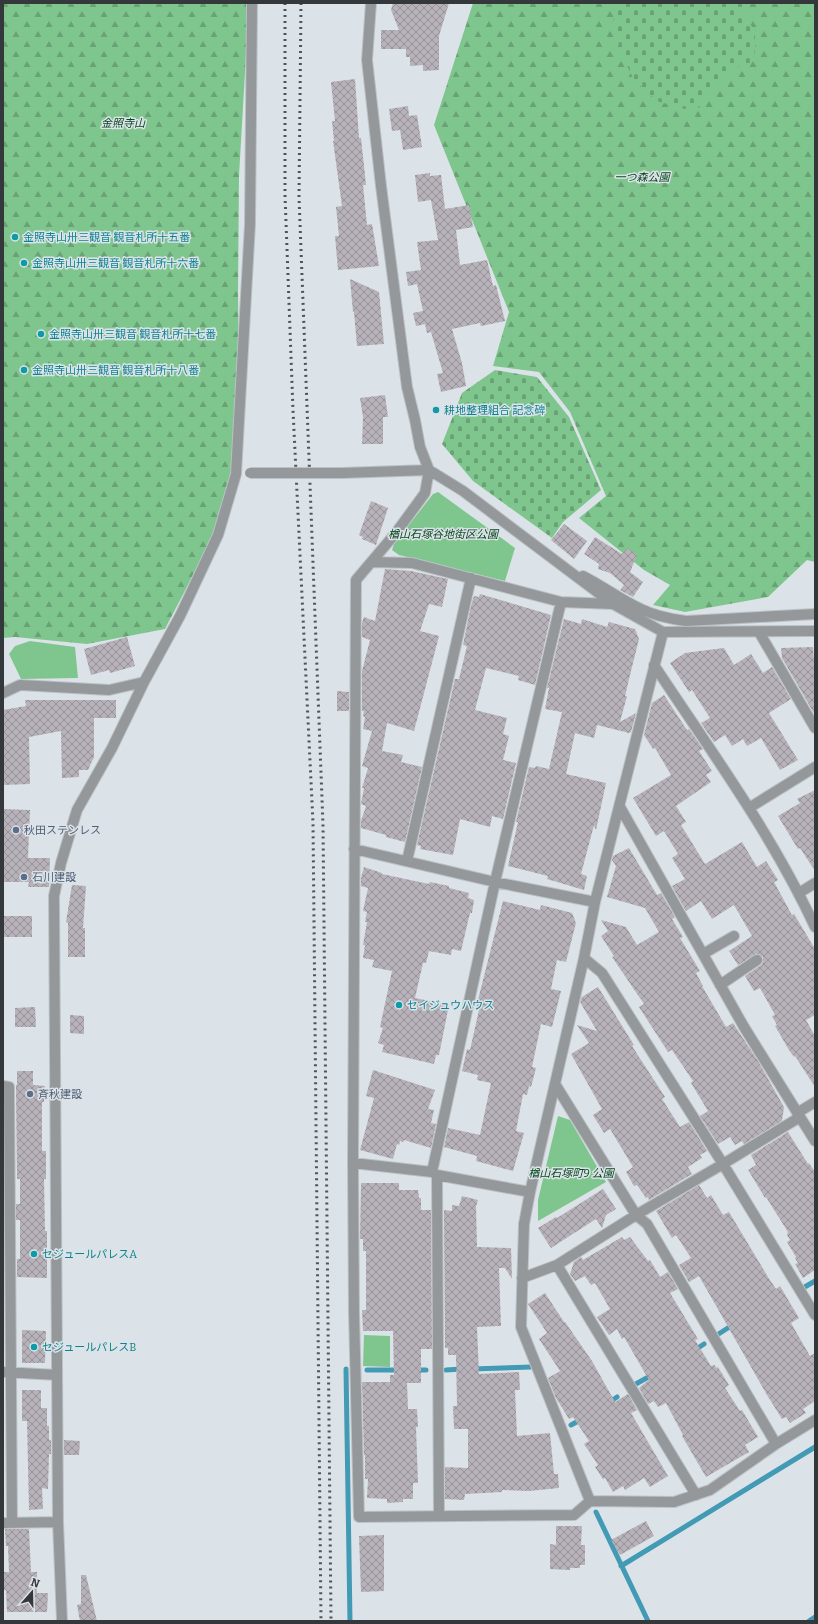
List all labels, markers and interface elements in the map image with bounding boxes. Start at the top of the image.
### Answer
park label: 金照寺山 [101,117,146,130]
park label: 一つ森公園 [615,171,671,184]
place label: 金照寺山卅三観音 観音札所十五番 [23,231,190,244]
marker: 金照寺山卅三観音 観音札所十五番 [10,232,20,242]
place label: 金照寺山卅三観音 観音札所十六番 [32,257,199,270]
marker: 金照寺山卅三観音 観音札所十六番 [19,258,29,268]
place label: 金照寺山卅三観音 観音札所十七番 [49,328,216,341]
marker: 金照寺山卅三観音 観音札所十七番 [36,329,46,339]
place label: 金照寺山卅三観音 観音札所十八番 [32,364,199,377]
marker: 金照寺山卅三観音 観音札所十八番 [19,365,29,375]
place label: 耕地整理組合 記念碑 [444,404,545,417]
marker: 耕地整理組合 記念碑 [431,405,441,415]
park label: 楢山石塚谷地街区公園 [388,528,500,541]
place label: 秋田ステンレス [24,824,101,837]
marker: 秋田ステンレス [11,825,21,835]
place label: 石川建設 [32,871,76,884]
marker: 石川建設 [19,872,29,882]
place label: セイジュウハウス [407,999,494,1012]
marker: セイジュウハウス [394,1000,404,1010]
place label: 斉秋建設 [38,1088,82,1101]
marker: 斉秋建設 [25,1089,35,1099]
park label: 楢山石塚町9 公園 [528,1167,616,1180]
place label: セジュールパレスA [42,1248,137,1261]
marker: セジュールパレスA [29,1249,39,1259]
place label: セジュールパレスB [42,1341,136,1354]
marker: セジュールパレスB [29,1342,39,1352]
north arrow [12,1572,52,1612]
text: N [29,1576,42,1591]

